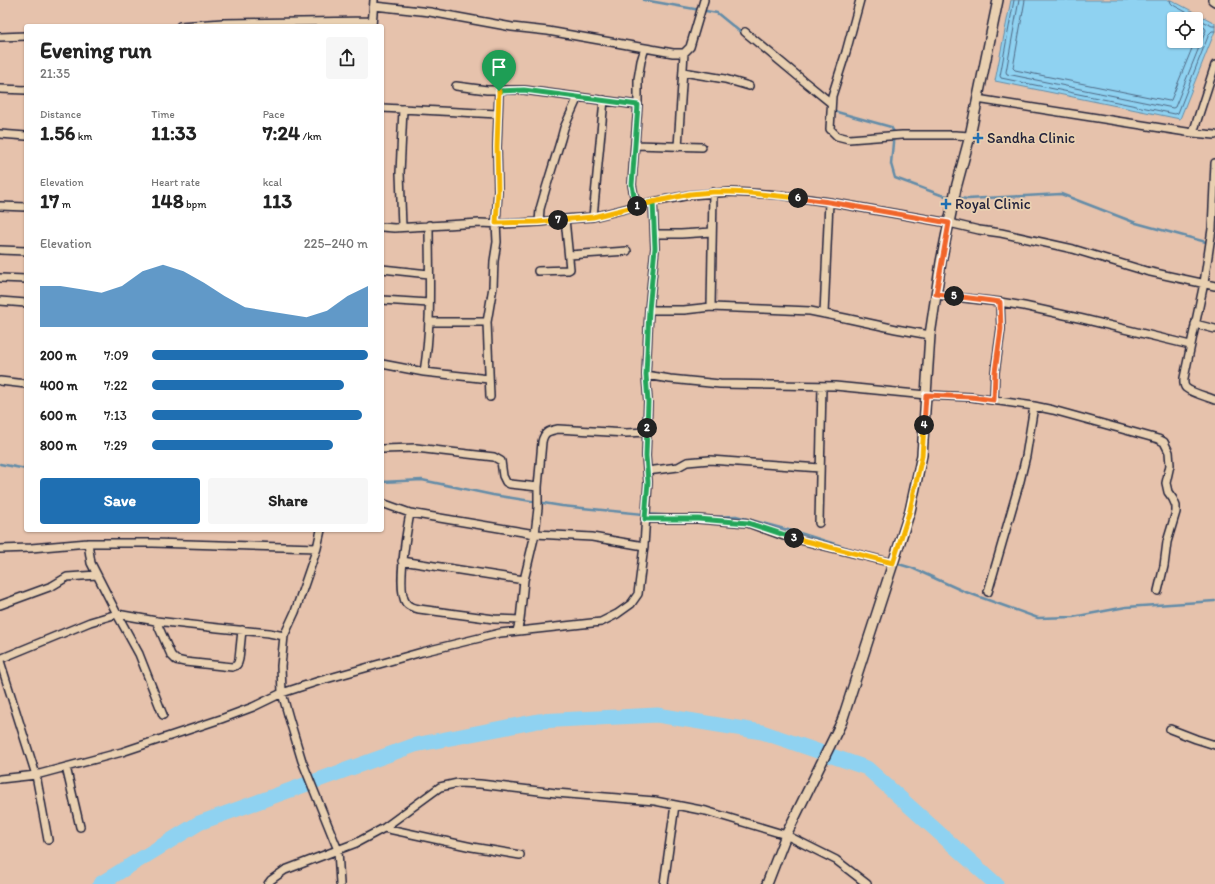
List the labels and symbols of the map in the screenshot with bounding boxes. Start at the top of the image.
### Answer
pin [482,50,516,91]
place label: Sandha Clinic [987,129,1075,147]
marker: Sandha Clinic [972,132,984,144]
pin: 6 [788,188,808,208]
place label: Royal Clinic [955,195,1031,213]
pin: 1 [627,196,647,216]
marker: Royal Clinic [940,198,952,210]
pin: 7 [548,210,568,230]
pin: 5 [944,286,964,306]
pin: 4 [914,415,934,435]
pin: 2 [637,418,657,438]
pin: 3 [784,528,804,548]

